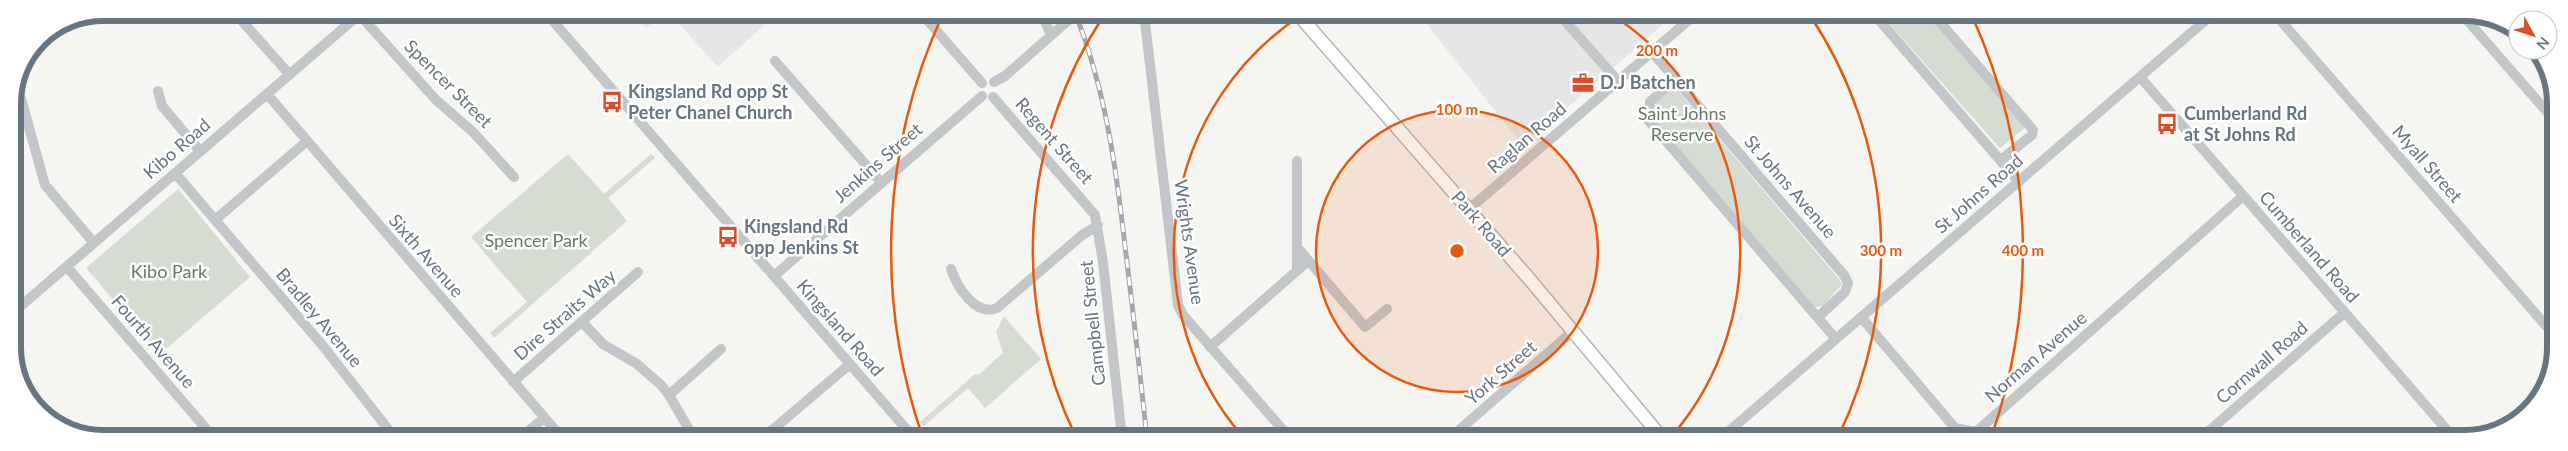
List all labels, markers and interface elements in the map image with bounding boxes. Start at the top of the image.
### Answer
north arrow [2508,10,2558,60]
text: N [2533,34,2553,53]
street label: Spencer Street [400,35,498,132]
text: 200 m [1636,41,1678,59]
office icon: D.J Batchen [1570,70,1596,96]
place label: D.J Batchen [1600,71,1696,93]
place label: Kingsland Rd opp St Peter Chanel Church [628,80,793,123]
bus stop icon: Kingsland Rd opp St Peter Chanel Church [599,89,625,115]
street label: Regent Street [1011,93,1099,188]
street label: Raglan Road [1482,97,1570,177]
text: 100 m [1436,100,1478,118]
park label: Saint Johns Reserve [1638,102,1727,145]
place label: Cumberland Rd at St Johns Rd [2184,102,2307,145]
bus stop icon: Cumberland Rd at St Johns Rd [2154,111,2180,137]
street label: Kibo Road [139,113,214,183]
street label: Jenkins Street [829,117,927,207]
street label: Myall Street [2388,120,2468,207]
street label: St Johns Avenue [1740,130,1841,242]
street label: St Johns Road [1930,149,2027,238]
street label: Wrights Avenue [1170,178,1210,306]
street label: Park Road [1447,186,1516,261]
street label: Cumberland Road [2255,186,2364,307]
street label: Sixth Avenue [385,209,469,301]
place label: Kingsland Rd opp Jenkins St [744,215,859,258]
bus stop icon: Kingsland Rd opp Jenkins St [715,224,741,250]
park label: Spencer Park [484,229,588,251]
text: 300 m [1860,241,1902,259]
text: 400 m [2002,241,2044,259]
centre of rings [1448,242,1466,260]
street label: Campbell Street [1074,259,1110,387]
park label: Kibo Park [131,260,208,282]
street label: Bradley Avenue [272,263,368,371]
street label: Dire Straits Way [509,264,620,364]
street label: Kingsland Road [793,274,889,380]
street label: Fourth Avenue [107,290,200,392]
street label: Norman Avenue [1980,306,2091,406]
street label: Cornwall Road [2211,316,2312,408]
street label: York Street [1460,335,1541,409]

